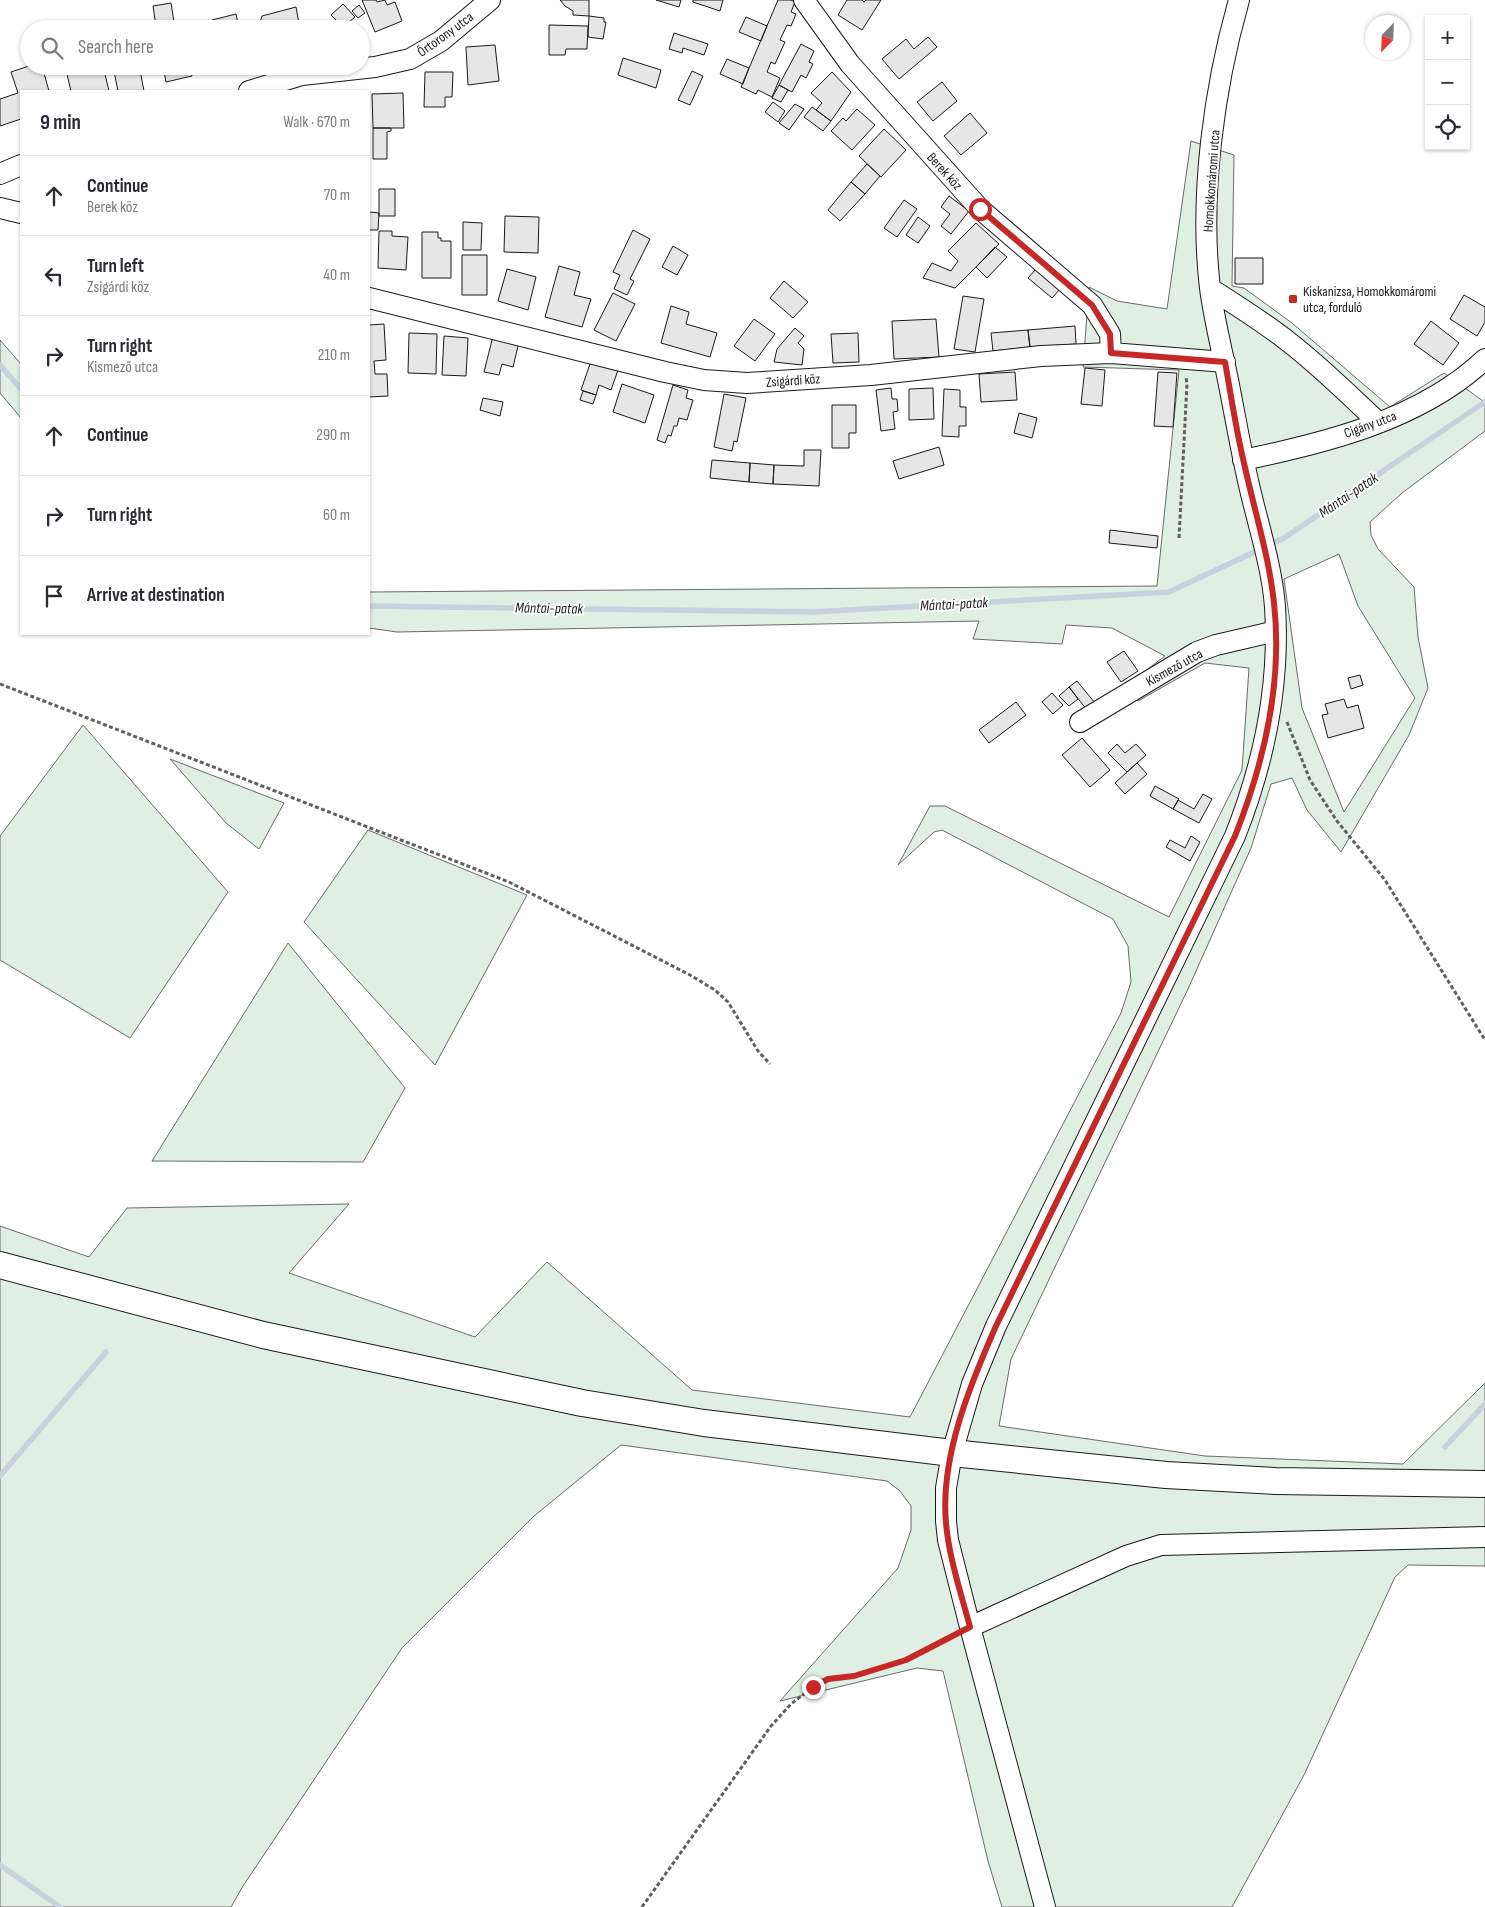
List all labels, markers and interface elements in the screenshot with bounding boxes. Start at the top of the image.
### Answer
street label: Őrtorony utca [414,8,477,60]
north arrow [1365,15,1410,60]
map controls [1425,15,1470,150]
button: + [1425,15,1470,60]
search box [20,20,370,75]
icon: search [38,34,66,62]
text: Search here [78,36,154,59]
button: − [1425,60,1470,105]
button: locate [1425,105,1470,150]
text: 9 min [40,110,81,135]
text: Walk · 670 m [283,113,350,132]
street label: Homokkomáromi utca [1199,129,1224,233]
street label: Berek köz [923,149,966,194]
text: Continue [87,175,148,198]
icon: ahead [40,182,68,210]
text: 70 m [324,186,350,205]
text: Berek köz [87,198,138,217]
route start [969,198,992,221]
text: Turn left [87,255,144,278]
icon: left [40,262,68,290]
text: 40 m [323,266,350,285]
text: Zsigárdi köz [87,278,149,297]
place label: Kiskanizsa, Homokkomáromi utca, forduló [1303,283,1436,316]
marker: Kiskanizsa, Homokkomáromi utca, forduló [1287,293,1299,305]
text: Turn right [87,335,152,358]
icon: right [40,342,68,370]
text: 210 m [318,346,350,365]
text: Kismező utca [87,358,158,377]
street label: Zsigárdi köz [765,370,821,391]
street label: Cigány utca [1342,407,1399,442]
icon: ahead [40,422,68,450]
text: Continue [87,424,148,447]
text: 290 m [316,426,350,445]
water label: Mántai-patak [1315,468,1382,522]
icon: right [40,502,68,530]
text: Turn right [87,504,152,527]
text: 60 m [323,506,350,525]
icon: arrive [40,582,68,610]
text: Arrive at destination [87,584,225,607]
water label: Mántai-patak [920,593,989,616]
water label: Mántai-patak [515,598,584,619]
street label: Kismező utca [1143,645,1206,690]
route end [802,1676,825,1699]

